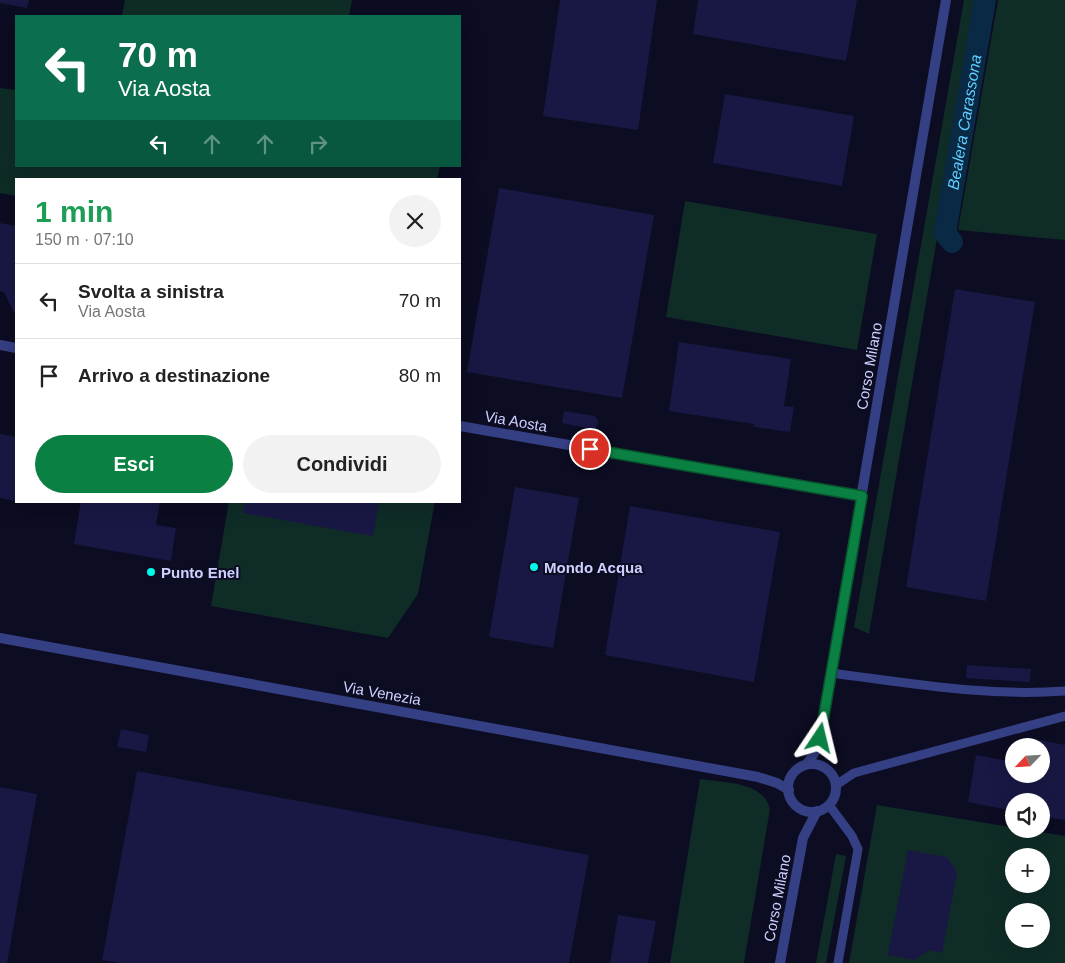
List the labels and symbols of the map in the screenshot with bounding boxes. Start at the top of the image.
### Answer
water label: Bealera Carassona [944,53,984,191]
street label: Corso Milano [853,321,885,411]
street label: Via Aosta [483,407,549,435]
pin [569,428,611,470]
place label: Mondo Acqua [544,559,643,576]
marker: Mondo Acqua [528,561,540,573]
place label: Punto Enel [161,564,239,581]
marker: Punto Enel [145,566,157,578]
street label: Via Venezia [342,678,423,708]
position arrow [793,711,845,763]
north arrow [1005,738,1050,782]
street label: Corso Milano [760,853,794,943]

